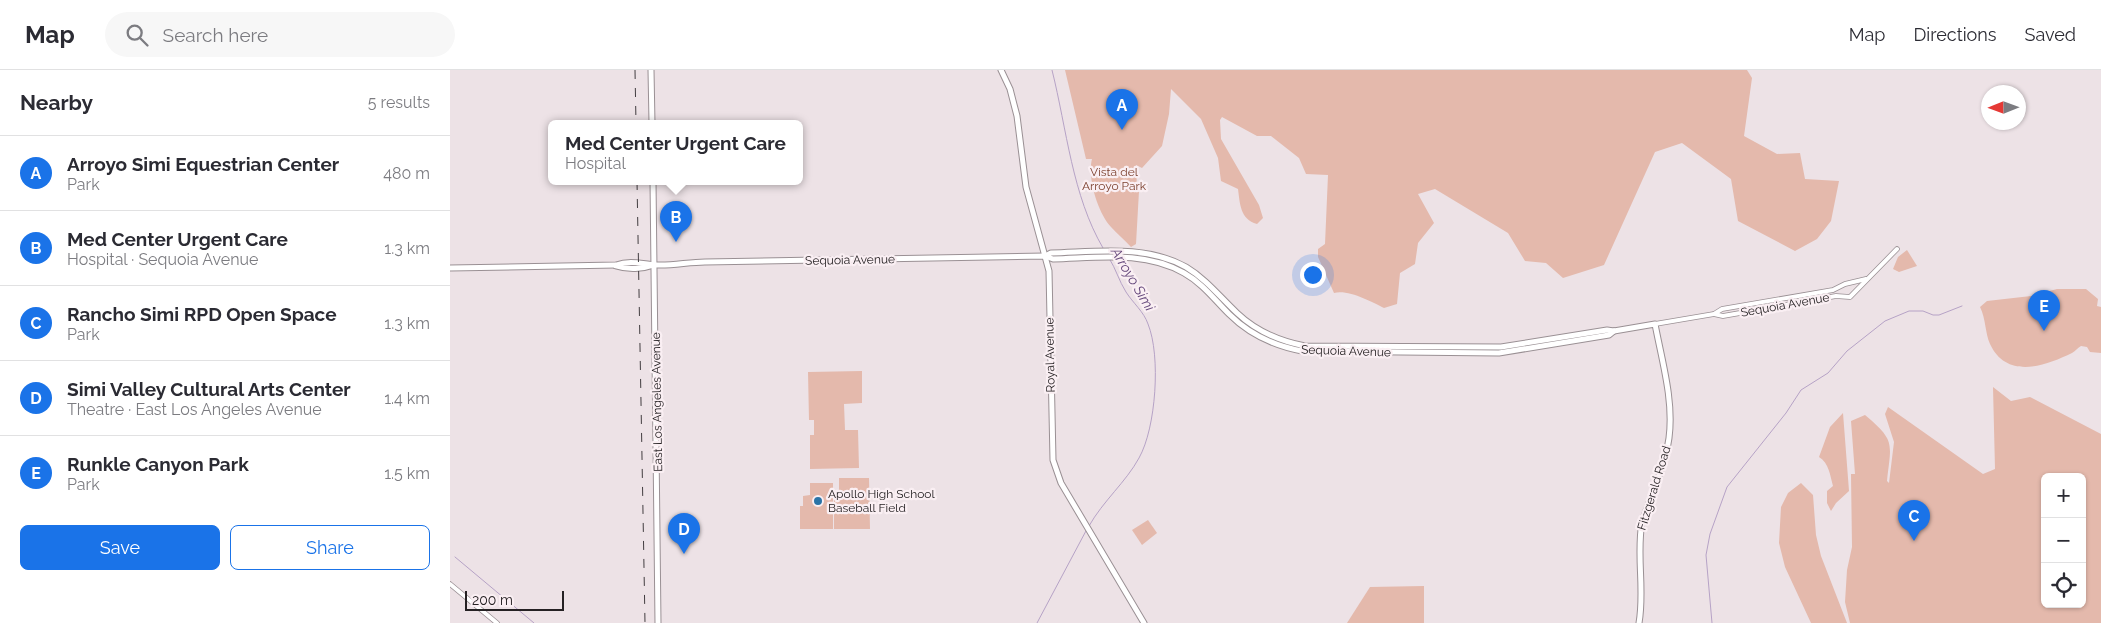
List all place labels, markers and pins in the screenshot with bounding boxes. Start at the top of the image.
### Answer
pin: A [1106,89,1138,130]
pin: B [660,201,692,242]
pin: E [2028,290,2060,331]
place label: Apollo High School Baseball Field [828,487,935,515]
marker: Apollo High School Baseball Field [812,495,824,507]
pin: C [1898,500,1930,541]
pin: D [668,513,700,554]

